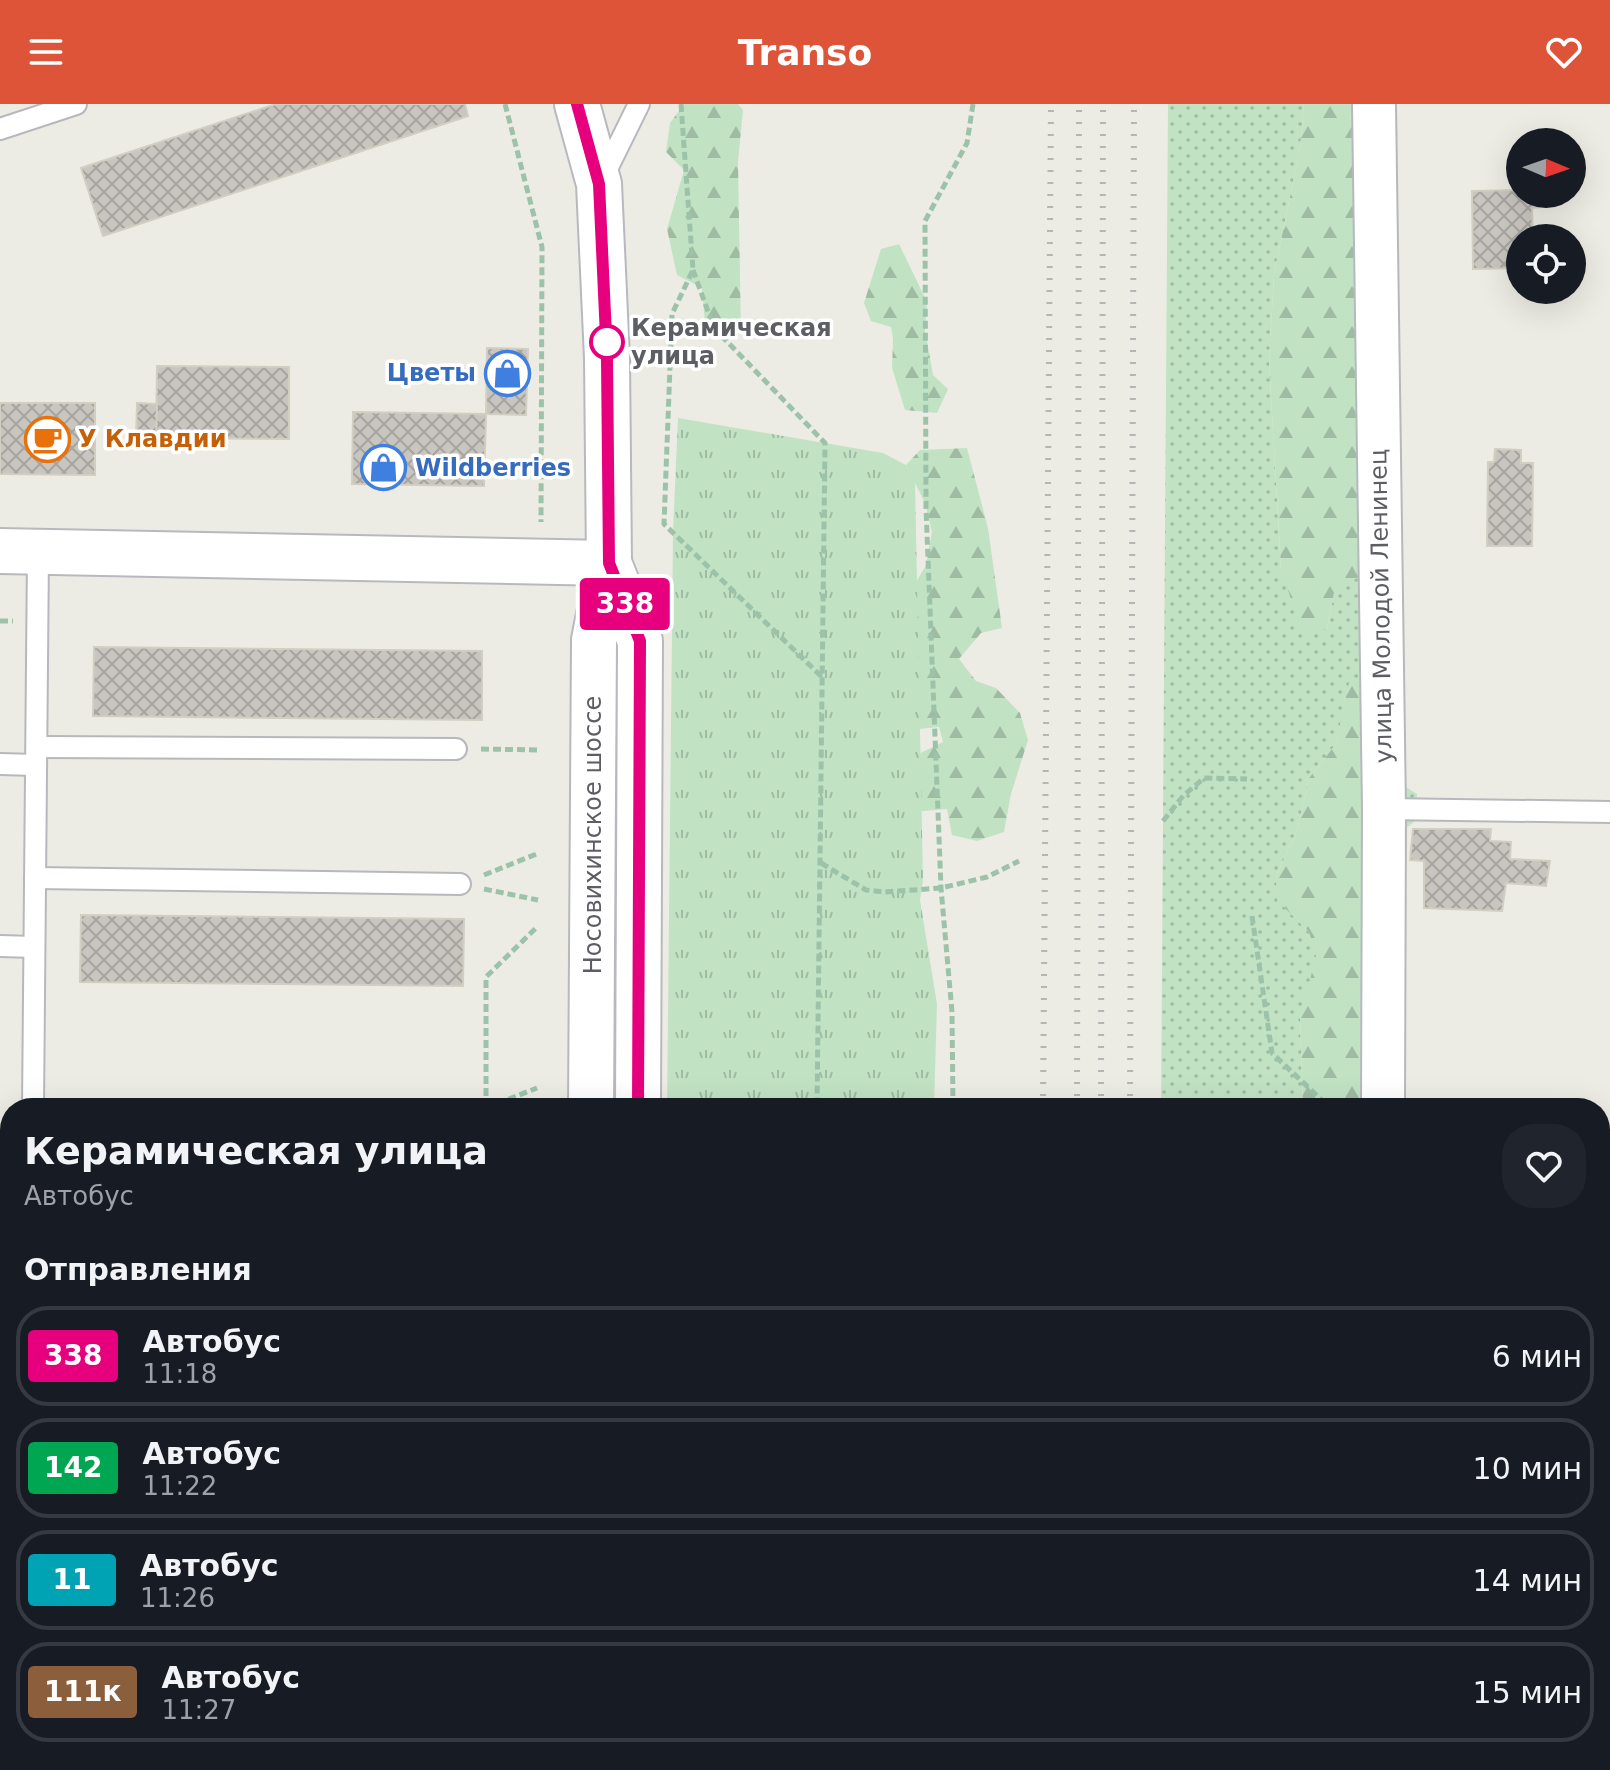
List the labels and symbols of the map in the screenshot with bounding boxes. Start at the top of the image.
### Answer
north arrow [1506,128,1586,208]
place label: Керамическая улица [631,314,832,370]
marker: Керамическая улица [590,325,624,359]
shop icon: Цветы [483,349,531,397]
place label: Цветы [387,359,476,387]
cafe icon: У Клавдии [23,415,71,463]
place label: У Клавдии [78,425,226,453]
shop icon: Wildberries [360,444,408,492]
street label: улица Молодой Ленинец [1364,448,1398,764]
place label: Wildberries [415,454,571,482]
line badge: 338 [579,578,671,630]
street label: Носовихинское шоссе [579,696,607,974]

